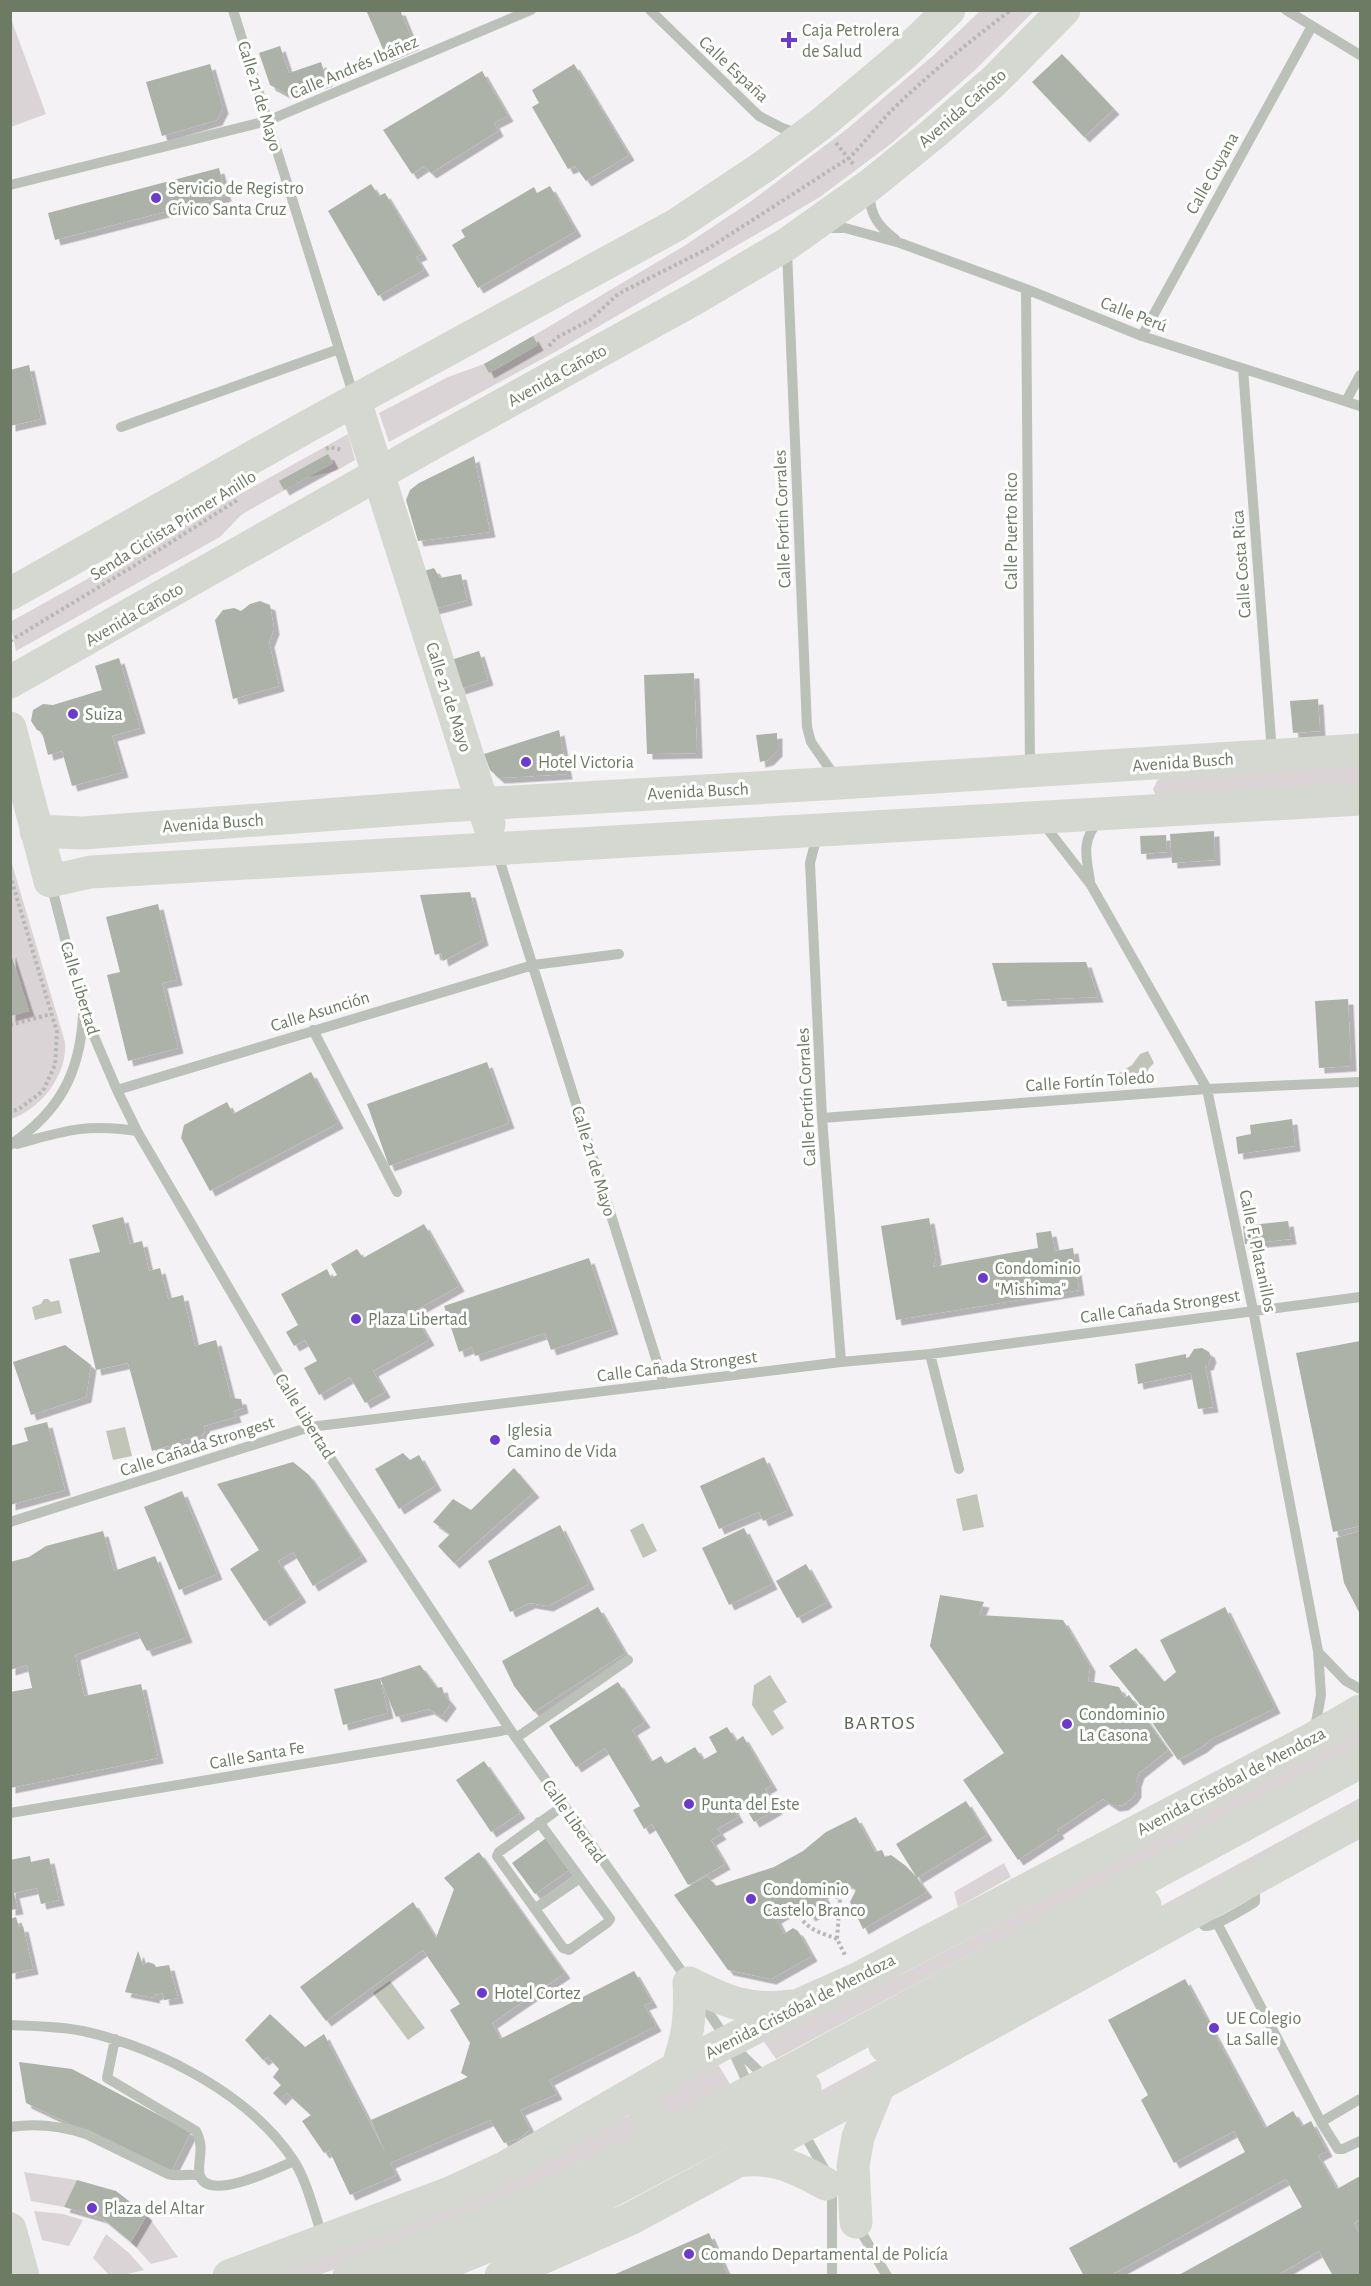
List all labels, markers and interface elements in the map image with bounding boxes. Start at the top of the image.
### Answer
place label: Caja Petrolera de Salud [802,22,900,61]
marker: Caja Petrolera de Salud [780,31,798,49]
street label: Calle Andrés Ibáñez [288,33,421,103]
street label: Calle España [695,33,772,106]
street label: Calle 21 de Mayo [234,39,284,154]
street label: Avenida Cañoto [915,66,1010,152]
street label: Calle Guyana [1183,130,1243,217]
place label: Servicio de Registro Cívico Santa Cruz [168,180,304,219]
marker: Servicio de Registro Cívico Santa Cruz [149,191,163,205]
street label: Calle Perú [1098,294,1169,336]
street label: Avenida Cañoto [505,341,610,410]
street label: Calle Fortín Corrales [772,449,794,589]
street label: Senda Ciclista Primer Anillo [87,467,260,584]
street label: Calle Puerto Rico [1003,472,1021,590]
street label: Calle Costa Rica [1229,509,1255,619]
street label: Avenida Cañoto [82,580,187,650]
street label: Calle 21 de Mayo [422,640,474,755]
place label: Suiza [85,706,123,724]
marker: Suiza [66,707,80,721]
street label: Avenida Busch [1132,750,1234,776]
place label: Hotel Victoria [538,754,634,772]
marker: Hotel Victoria [519,755,533,769]
street label: Avenida Busch [647,780,749,804]
street label: Avenida Busch [162,811,264,837]
street label: Calle Libertad [56,940,102,1037]
street label: Calle Asunción [269,988,372,1036]
street label: Calle Fortín Corrales [794,1027,820,1167]
street label: Calle Fortín Toledo [1025,1069,1155,1095]
street label: Calle 21 de Mayo [568,1104,618,1219]
street label: Calle F. Platanillos [1235,1188,1279,1314]
place label: Condominio "Mishima" [995,1260,1081,1299]
marker: Condominio "Mishima" [976,1271,990,1285]
street label: Calle Cañada Strongest [1079,1287,1241,1327]
place label: Plaza Libertad [368,1311,467,1329]
marker: Plaza Libertad [349,1312,363,1326]
street label: Calle Cañada Strongest [596,1348,758,1386]
street label: Calle Libertad [271,1371,337,1462]
street label: Calle Cañada Strongest [118,1413,277,1480]
place label: Iglesia Camino de Vida [507,1422,617,1461]
marker: Iglesia Camino de Vida [488,1433,502,1447]
place label: Condominio La Casona [1079,1706,1165,1745]
district label: BARTOS [844,1713,916,1733]
marker: Condominio La Casona [1060,1717,1074,1731]
street label: Avenida Cristóbal de Mendoza [1134,1724,1329,1839]
street label: Calle Santa Fe [208,1739,306,1773]
street label: Calle Libertad [538,1777,608,1866]
place label: Punta del Este [701,1796,800,1814]
marker: Punta del Este [682,1797,696,1811]
place label: Condominio Castelo Branco [763,1881,866,1920]
marker: Condominio Castelo Branco [744,1892,758,1906]
street label: Avenida Cristóbal de Mendoza [702,1951,898,2063]
place label: Hotel Cortez [494,1985,581,2003]
marker: Hotel Cortez [475,1986,489,2000]
place label: UE Colegio La Salle [1226,2010,1301,2049]
marker: UE Colegio La Salle [1207,2021,1221,2035]
place label: Plaza del Altar [104,2200,205,2218]
marker: Plaza del Altar [85,2201,99,2215]
place label: Comando Departamental de Policía [701,2246,948,2264]
marker: Comando Departamental de Policía [682,2247,696,2261]

